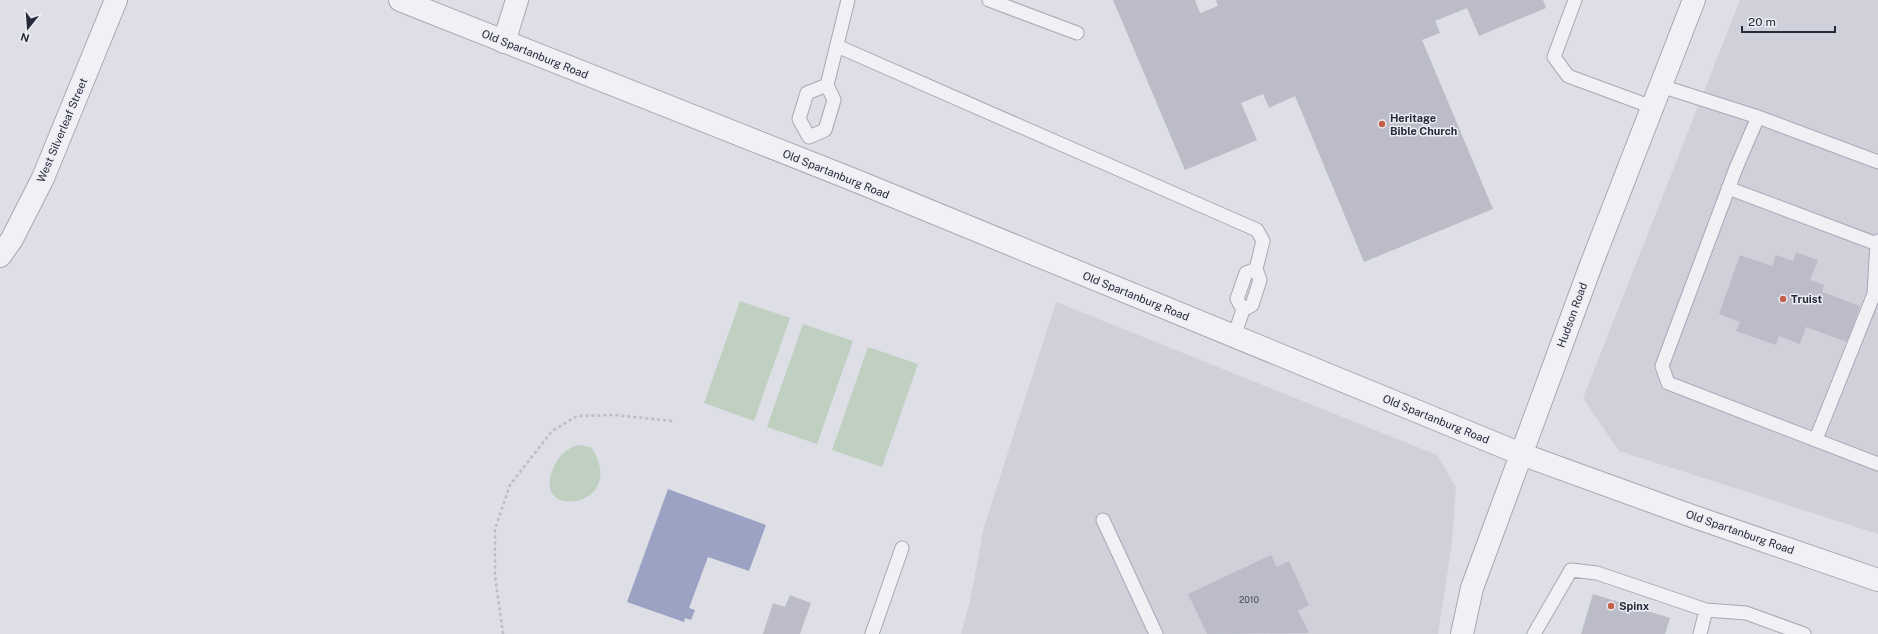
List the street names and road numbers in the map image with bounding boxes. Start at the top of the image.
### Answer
street label: Old Spartanburg Road [480,27,590,81]
street label: West Silverleaf Street [35,76,89,184]
street label: Old Spartanburg Road [781,147,891,201]
street label: Old Spartanburg Road [1081,269,1191,323]
street label: Hudson Road [1555,281,1589,349]
street label: Old Spartanburg Road [1381,392,1491,446]
street label: Old Spartanburg Road [1684,508,1796,556]

